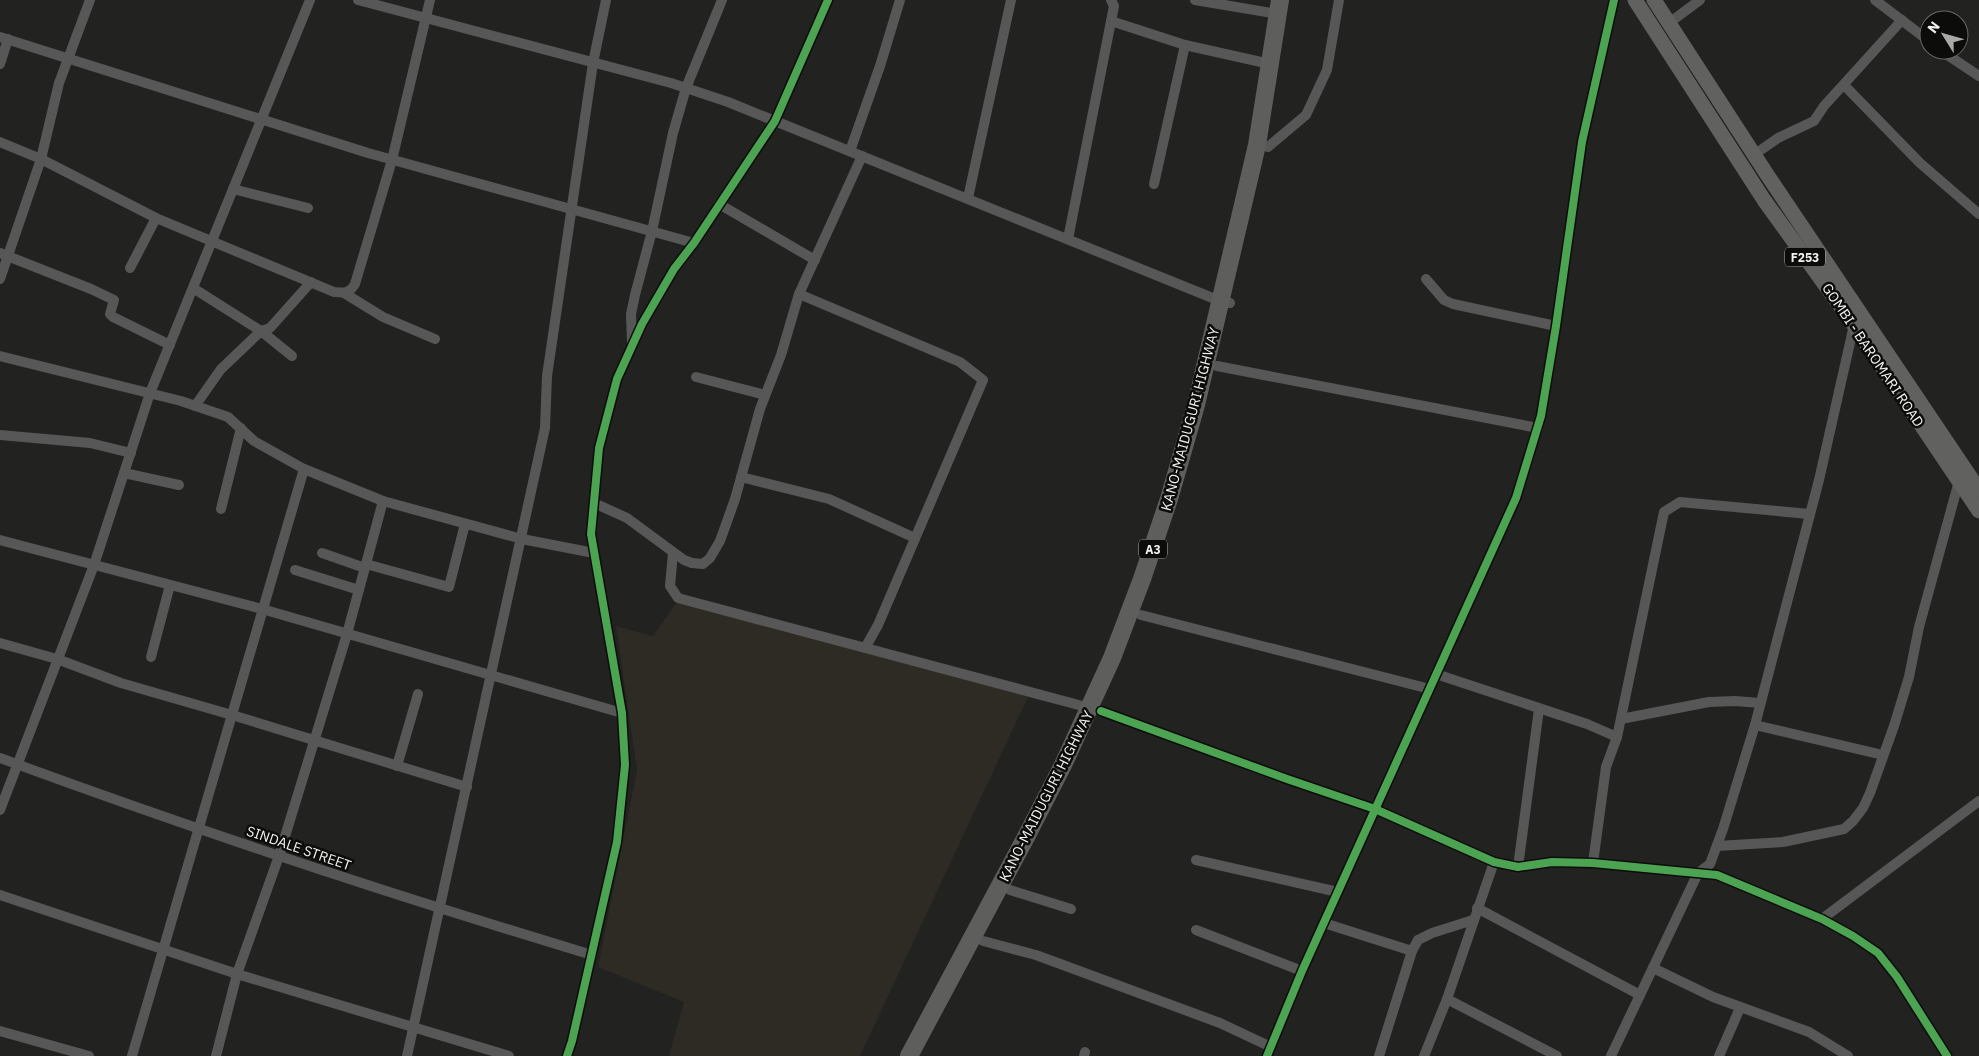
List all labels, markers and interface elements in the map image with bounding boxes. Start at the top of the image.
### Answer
north arrow [1919,10,1969,60]
text: N [1923,18,1944,37]
road number: F253 [1785,248,1825,266]
street label: GOMBI - BAROMARI ROAD [1818,280,1928,430]
street label: KANO-MAIDUGURI HIGHWAY [1157,325,1223,513]
road number: A3 [1139,540,1167,558]
street label: KANO-MAIDUGURI HIGHWAY [995,707,1097,884]
street label: SINDALE STREET [244,822,354,874]

